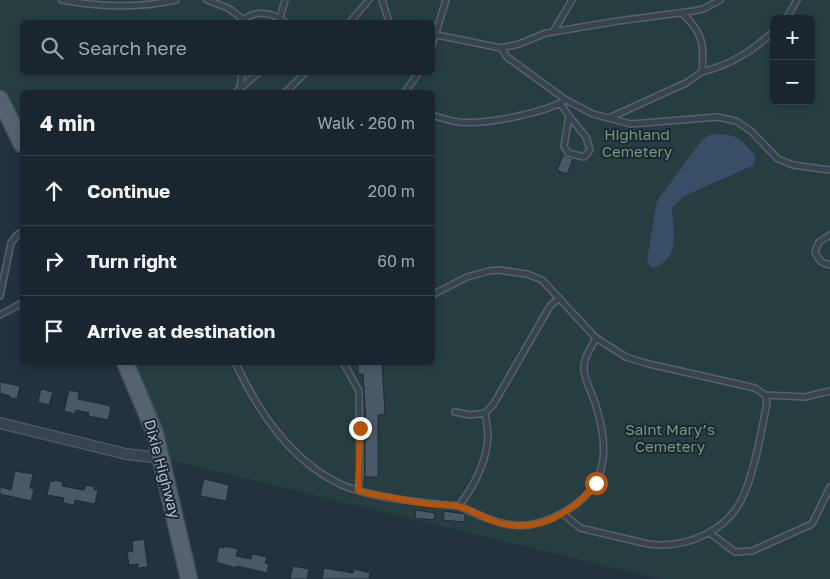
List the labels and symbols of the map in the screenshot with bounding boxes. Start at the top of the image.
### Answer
park label: Highland Cemetery [602,125,673,160]
street label: Dixie Highway [141,417,185,521]
route end [349,417,372,440]
park label: Saint Mary’s Cemetery [625,420,715,455]
route start [585,472,608,495]

